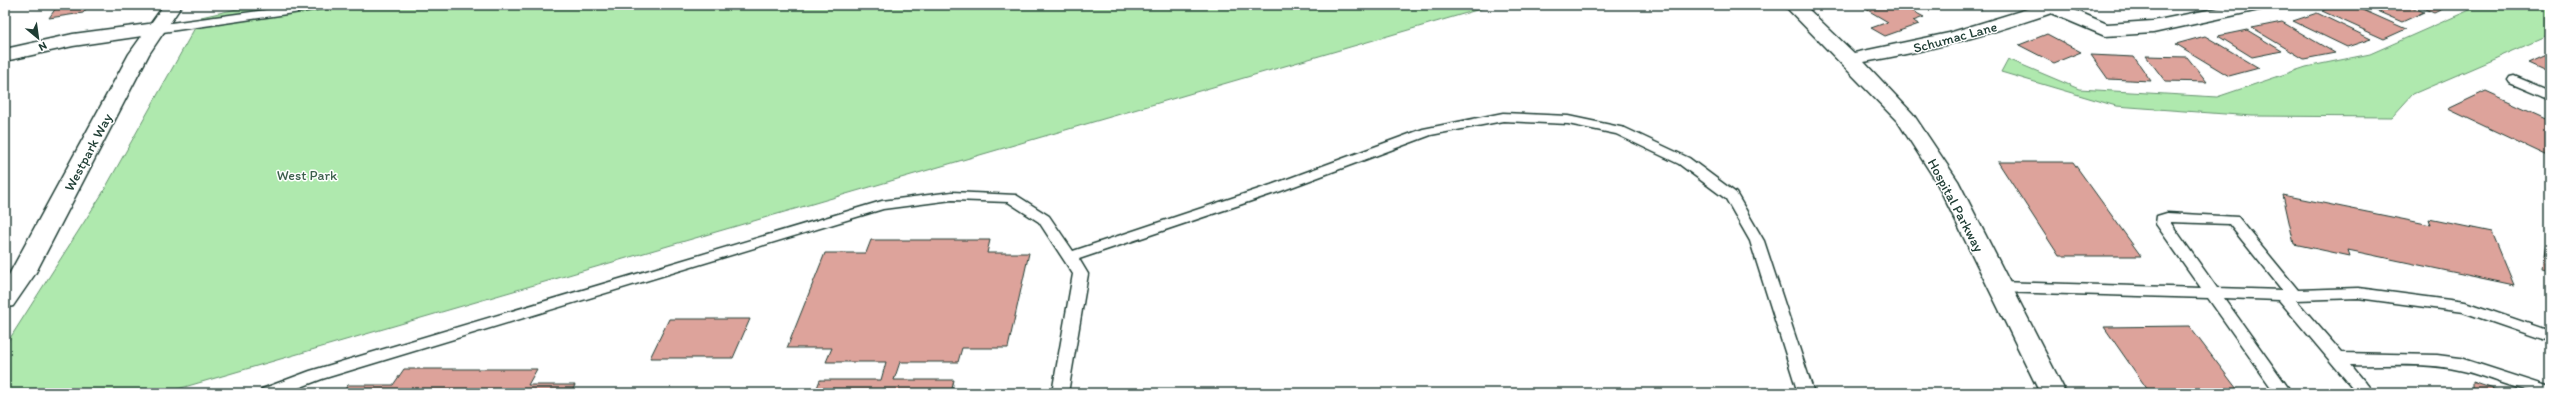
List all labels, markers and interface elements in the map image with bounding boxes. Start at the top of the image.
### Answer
north arrow [18,18,58,58]
street label: Schumac Lane [1911,18,1999,57]
text: N [36,39,49,54]
street label: Westpark Way [61,110,116,194]
street label: Hospital Parkway [1924,156,1988,255]
park label: West Park [277,167,338,184]

